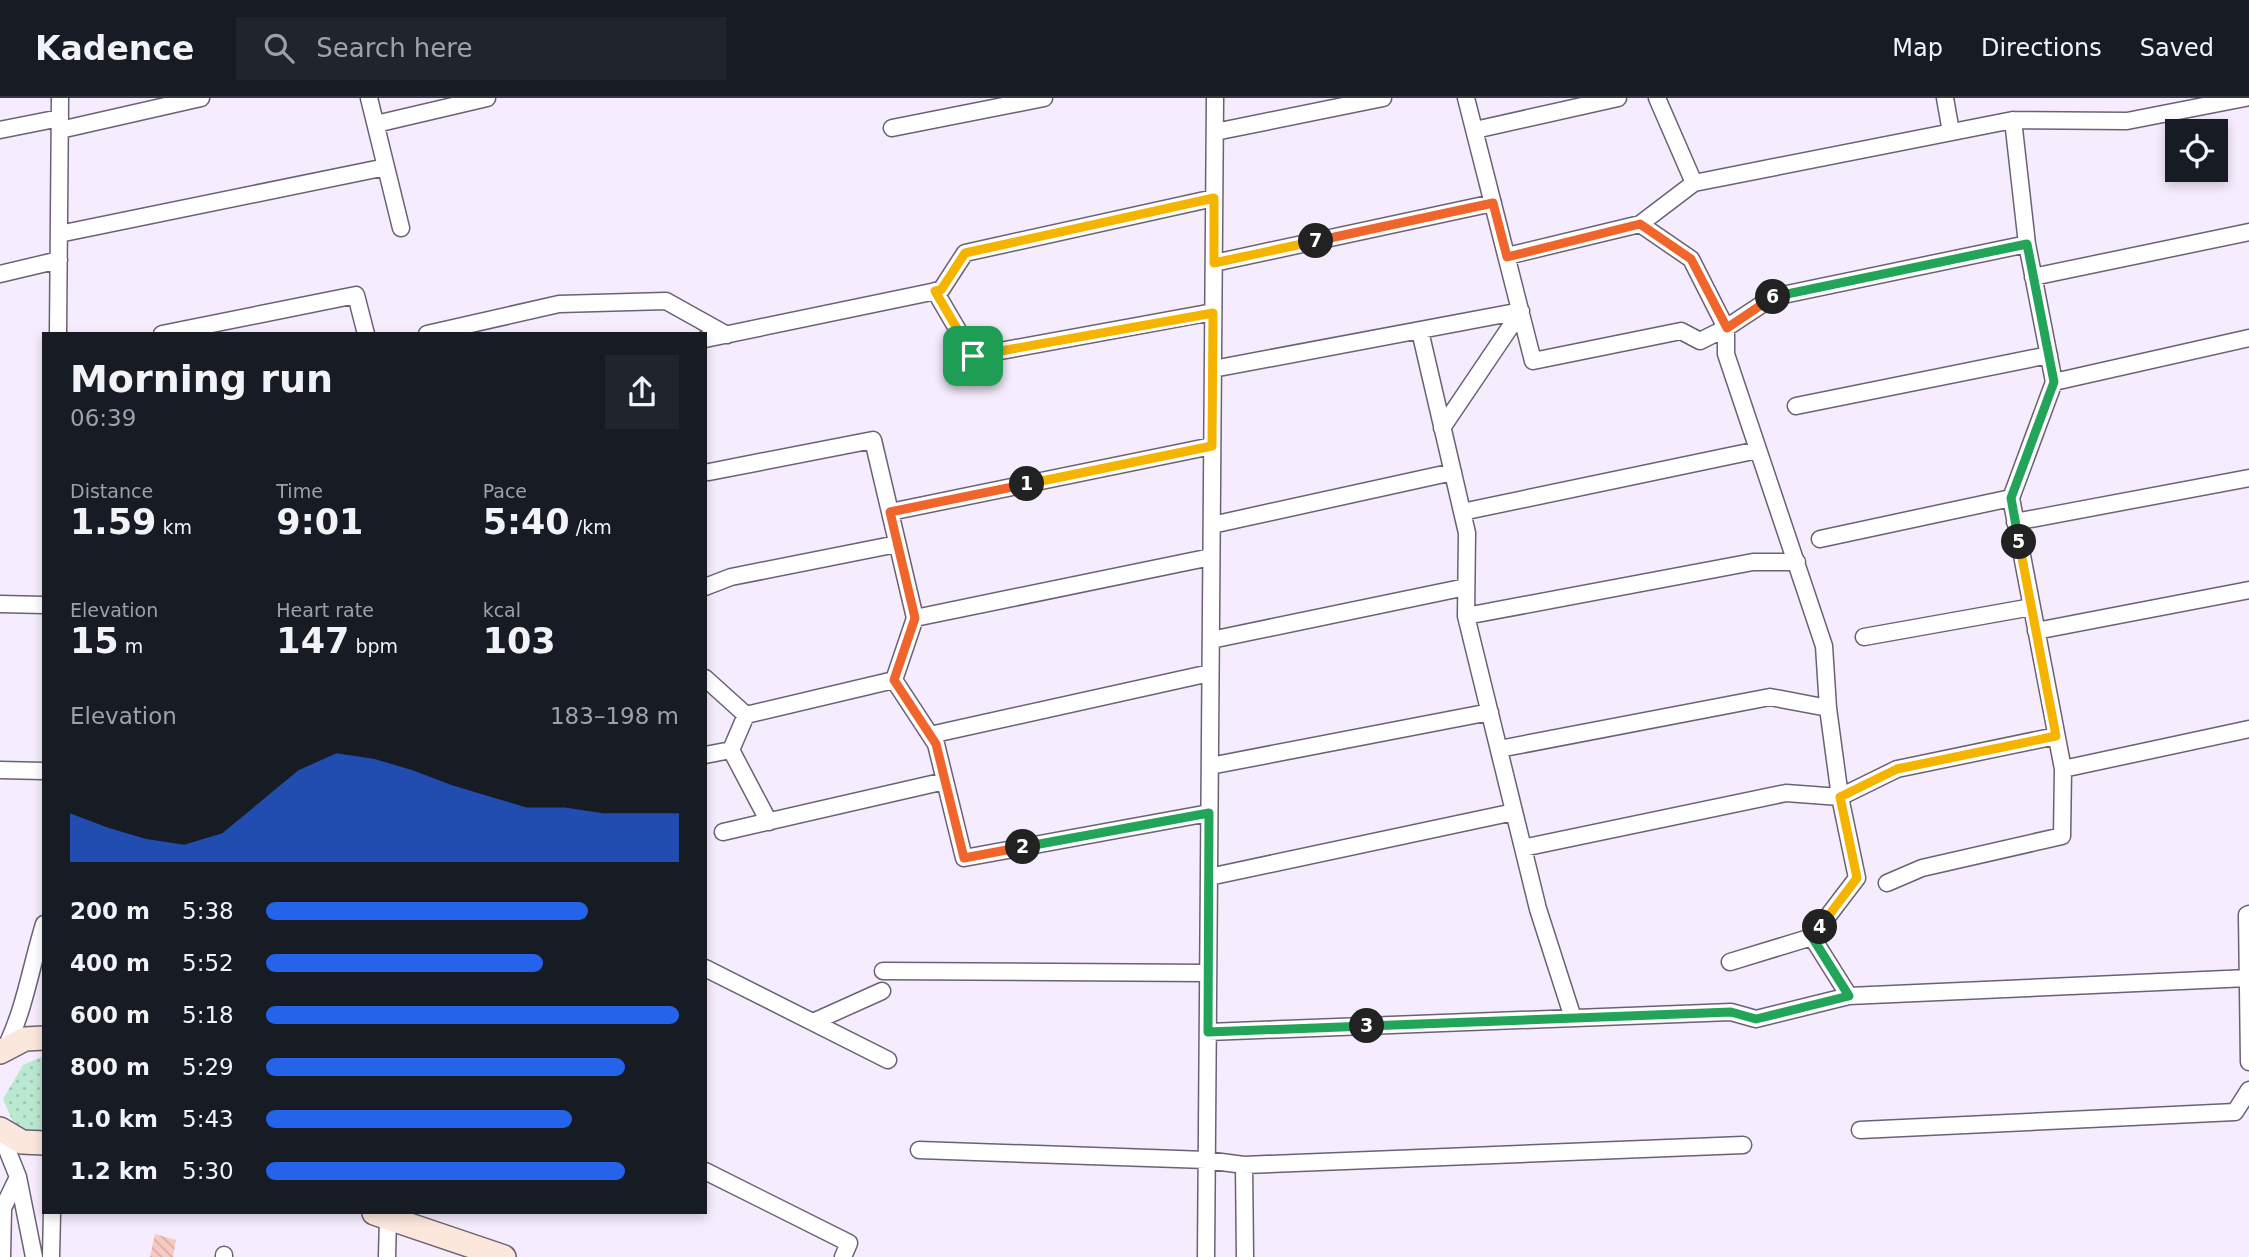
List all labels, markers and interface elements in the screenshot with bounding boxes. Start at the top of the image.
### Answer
search box [236,17,726,80]
text: Kadence [35,29,194,68]
icon: search [260,29,298,67]
text: Search here [316,33,472,63]
text: Map [1892,34,1943,62]
text: Directions [1981,34,2102,62]
text: Saved [2140,34,2214,62]
map controls [2165,119,2228,182]
button: locate [2165,119,2228,182]
pin: 7 [1298,223,1334,258]
text: 7 [1309,229,1322,251]
pin: 6 [1756,280,1790,314]
text: 6 [1766,285,1779,307]
pin [943,326,1003,386]
icon: arrive [954,337,992,375]
button: share [605,355,679,429]
text: Morning run [70,357,333,401]
text: 06:39 [70,405,136,431]
pin: 1 [1010,466,1044,502]
text: 1 [1020,472,1033,494]
text: Distance [70,480,153,502]
text: Time [276,480,323,502]
text: Pace [483,480,527,502]
text: 1.59 [70,502,156,542]
text: 9:01 [276,502,363,542]
text: 5:40 [483,502,570,542]
text: km [156,516,192,538]
text: /km [570,516,612,538]
pin: 5 [2002,524,2036,560]
text: 5 [2012,530,2025,552]
text: Elevation [70,599,158,621]
text: Heart rate [276,599,374,621]
text: kcal [483,599,521,621]
text: 15 [70,621,119,661]
text: 147 [276,621,349,661]
text: 103 [483,621,556,661]
text: m [119,635,143,657]
text: bpm [349,635,398,657]
text: Elevation [70,703,177,729]
text: 183–198 m [550,703,679,729]
pin: 2 [1006,830,1040,864]
text: 2 [1016,835,1029,857]
text: 200 m [70,898,150,924]
text: 5:38 [182,898,234,924]
pin: 4 [1802,910,1838,944]
text: 4 [1813,915,1826,937]
text: 400 m [70,950,150,976]
text: 5:52 [182,950,234,976]
text: 600 m [70,1002,150,1028]
text: 5:18 [182,1002,234,1028]
pin: 3 [1350,1009,1384,1044]
text: 3 [1360,1014,1373,1036]
text: 800 m [70,1054,150,1080]
text: 5:29 [182,1054,234,1080]
text: 1.0 km [70,1106,158,1132]
text: 5:43 [182,1106,234,1132]
text: 1.2 km [70,1158,158,1184]
text: 5:30 [182,1158,234,1184]

